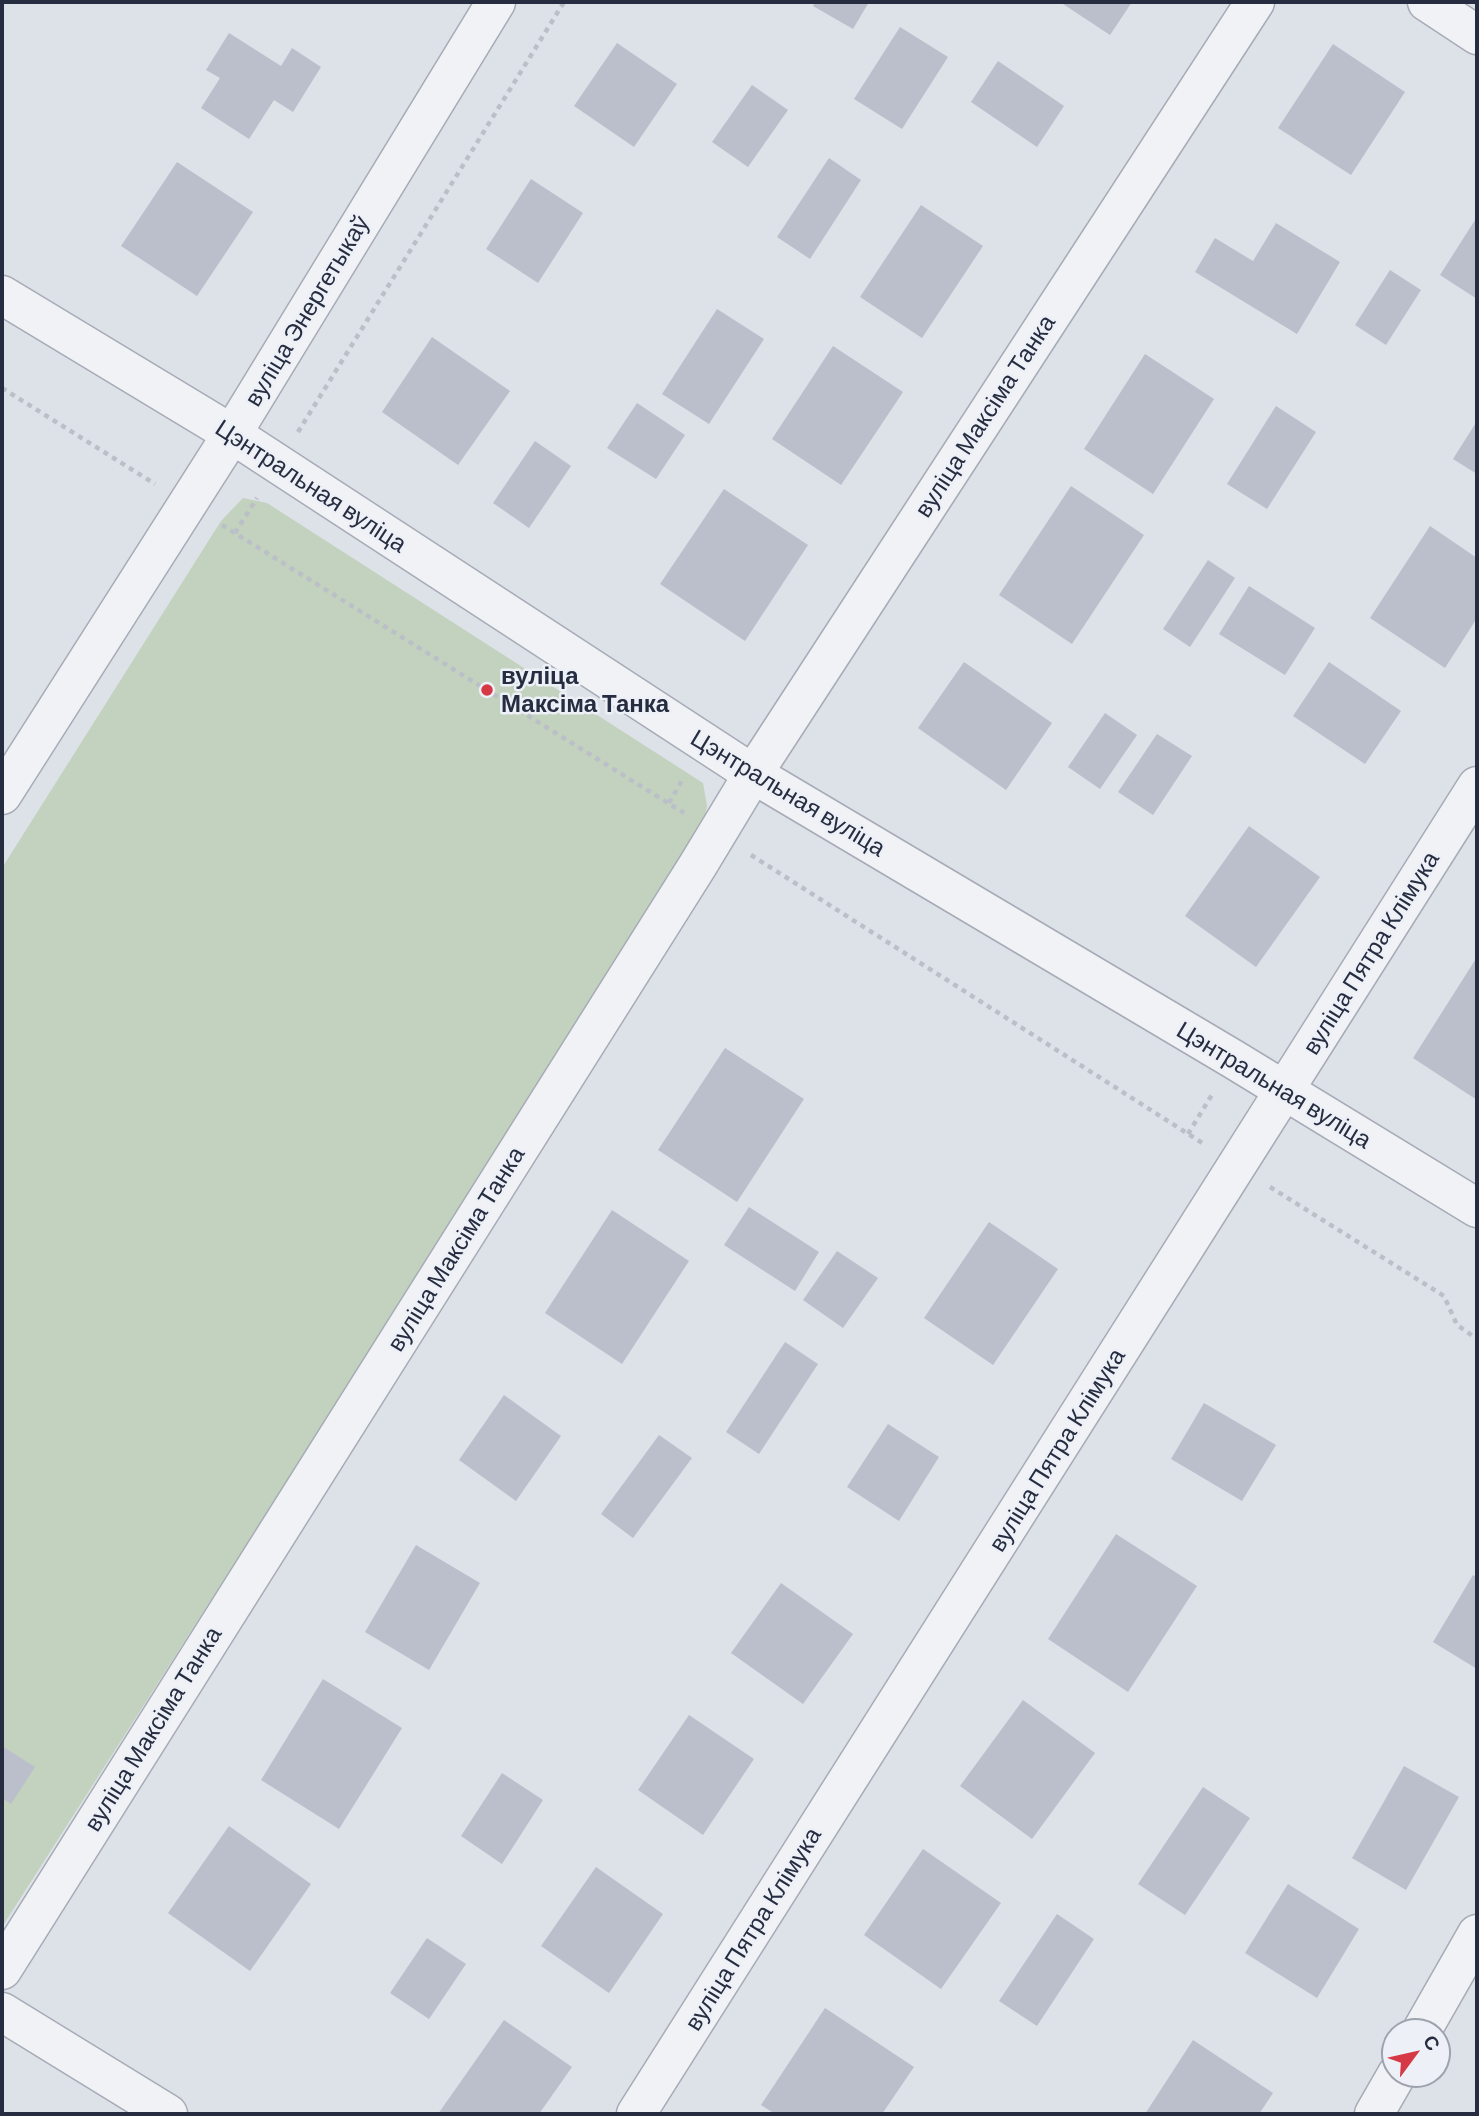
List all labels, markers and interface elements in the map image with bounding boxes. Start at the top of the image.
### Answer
street label: вуліца Энергетыкаў [239,210,375,412]
street label: вуліца Максіма Танка [909,309,1061,523]
street label: Цэнтральная вуліца [210,413,412,559]
place label: вуліца Максіма Танка [501,662,669,718]
marker: вуліца Максіма Танка [479,682,495,698]
street label: Цэнтральная вуліца [685,723,891,863]
street label: вуліца Пятра Клімука [1297,846,1445,1060]
street label: Цэнтральная вуліца [1171,1015,1377,1155]
street label: вуліца Максіма Танка [381,1141,531,1357]
street label: вуліца Пятра Клімука [983,1343,1131,1557]
street label: вуліца Максіма Танка [78,1621,228,1837]
street label: вуліца Пятра Клімука [679,1822,827,2036]
north arrow [1381,2018,1451,2088]
text: С [1419,2030,1446,2054]

